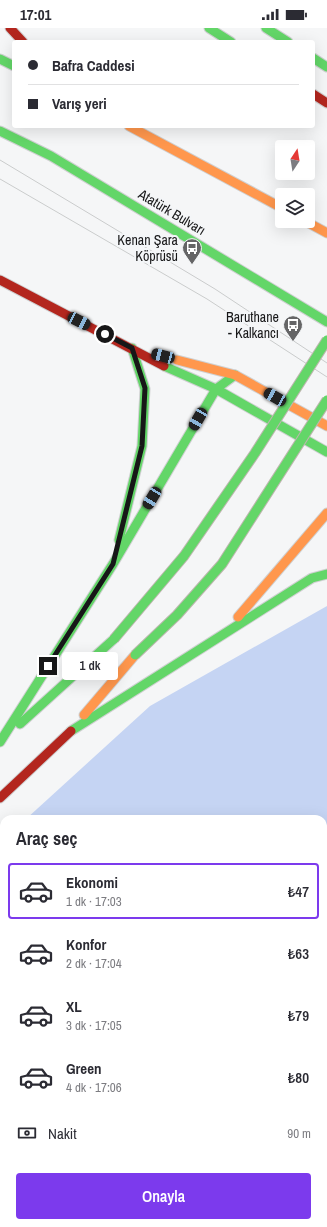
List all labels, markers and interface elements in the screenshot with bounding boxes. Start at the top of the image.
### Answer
text: 17:01 [20,4,51,25]
text: Bafra Caddesi [52,55,135,76]
text: Varış yeri [52,93,107,114]
north arrow [275,140,315,180]
map controls [275,140,315,228]
street label: Atatürk Bulvarı [134,184,209,239]
button: layers [275,188,315,228]
place label: Kenan Şara Köprüsü [117,231,179,265]
bus stop icon: Kenan Şara Köprüsü [181,237,203,265]
place label: Baruthane - Kalkancı [226,308,279,342]
car [66,310,92,332]
bus stop icon: Baruthane - Kalkancı [282,314,304,342]
route start [96,325,114,343]
car [150,347,176,365]
car [262,386,288,408]
car [187,406,209,432]
car [141,485,163,511]
callout: 1 dk [62,652,118,680]
route end [39,657,57,675]
text: 1 dk [80,657,100,674]
text: Araç seç [16,826,78,851]
text: Ekonomi [66,872,118,893]
icon: car [18,873,54,909]
text: ₺47 [288,881,309,902]
text: 1 dk · 17:03 [66,893,122,910]
text: Konfor [66,934,106,955]
icon: car [18,935,54,971]
text: ₺63 [288,943,309,964]
text: 2 dk · 17:04 [66,955,122,972]
text: XL [66,996,82,1017]
icon: car [18,997,54,1033]
text: ₺79 [288,1005,309,1026]
text: 3 dk · 17:05 [66,1017,122,1034]
text: Green [66,1058,102,1079]
icon: car [18,1059,54,1095]
text: ₺80 [288,1067,309,1088]
text: 4 dk · 17:06 [66,1079,122,1096]
icon: cash [16,1122,38,1144]
text: Nakit [48,1123,77,1144]
text: 90 m [287,1125,311,1142]
button: Onayla [16,1173,311,1219]

